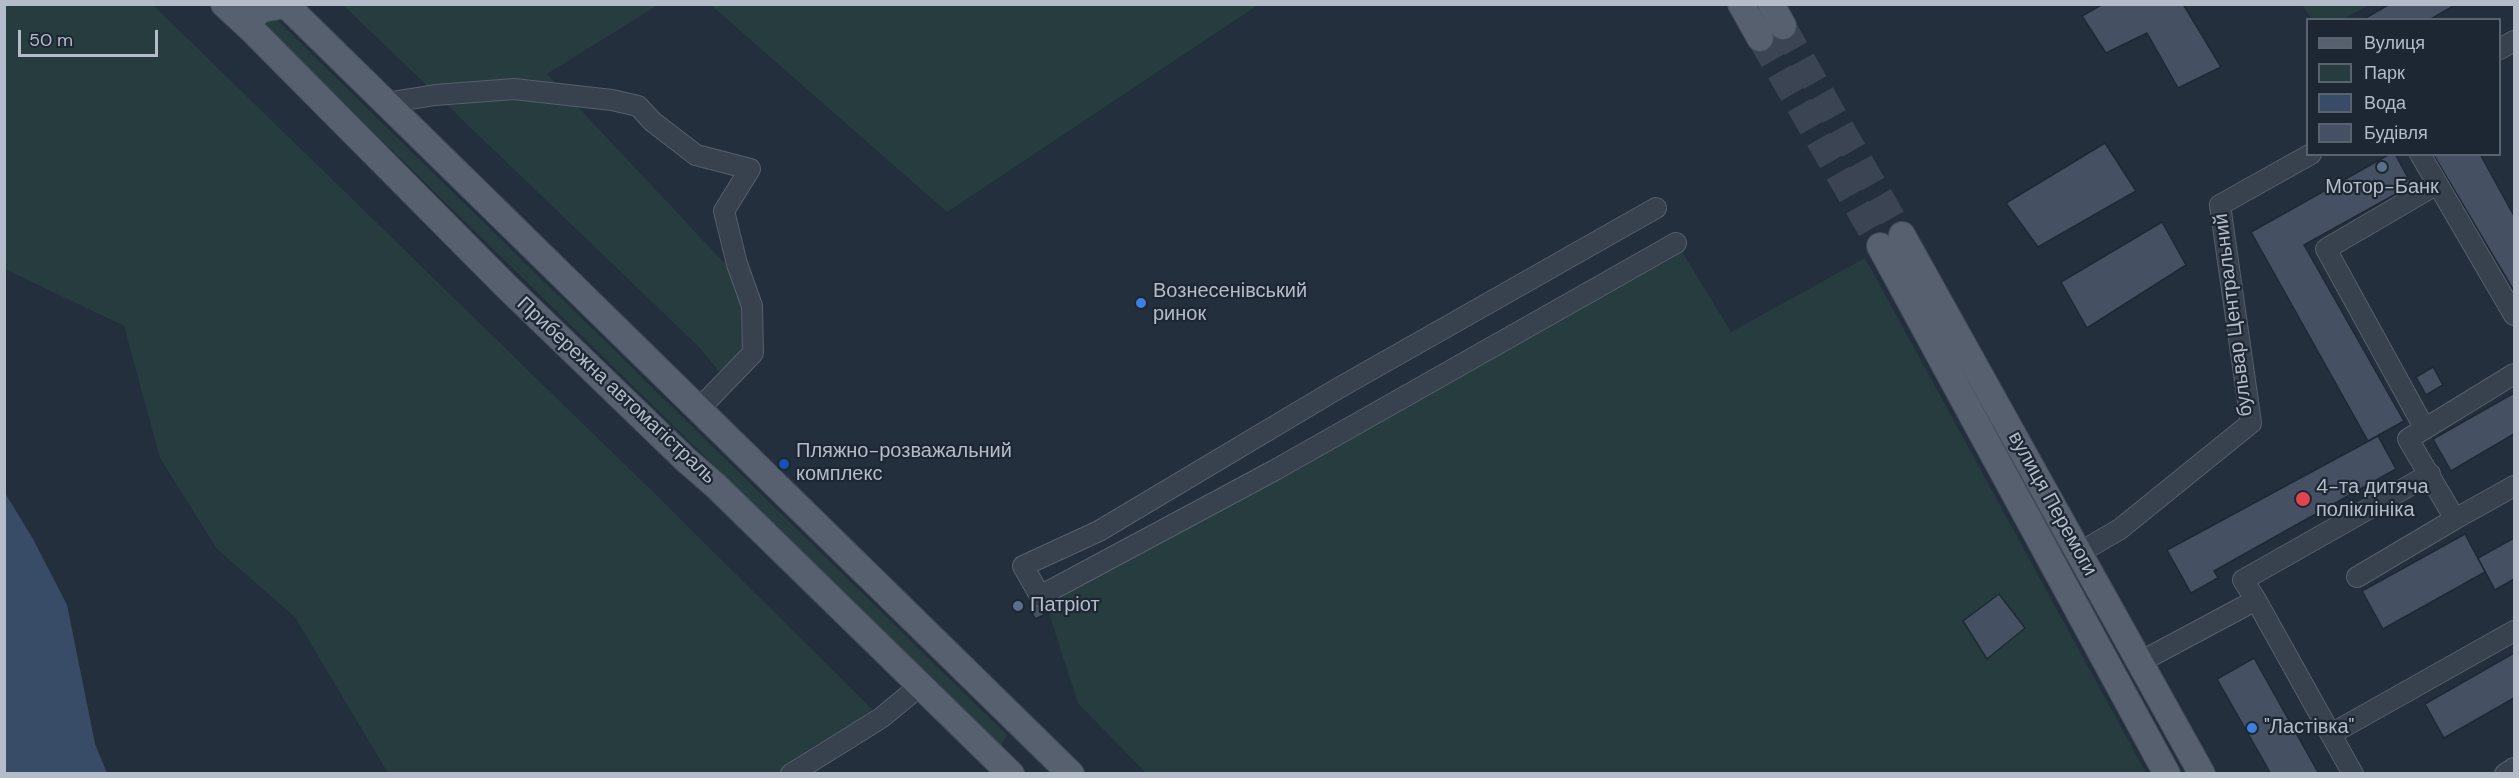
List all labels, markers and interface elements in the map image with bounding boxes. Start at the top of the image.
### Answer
scale bar [21,18,160,56]
legend [2306,18,2501,156]
text: 50 m [29,28,73,52]
text: Вулиця [2364,31,2425,55]
text: Парк [2364,61,2405,85]
text: Вода [2364,91,2406,115]
text: Будівля [2364,121,2428,145]
marker: Мотор-Банк [2375,160,2389,174]
place label: Мотор-Банк [2325,176,2439,200]
street label: бульвар Центральний [2210,212,2258,418]
place label: Вознесенівський ринок [1153,280,1307,327]
street label: Прибережна автомагістраль [512,292,720,490]
marker: Вознесенівський ринок [1134,296,1148,310]
street label: вулиця Перемоги [2002,428,2102,580]
place label: Пляжно-розважальний комплекс [796,440,1012,487]
marker: Пляжно-розважальний комплекс [777,457,791,471]
place label: 4-та дитяча поліклініка [2316,476,2429,523]
marker: 4-та дитяча поліклініка [2294,490,2312,508]
place label: Патріот [1030,594,1100,618]
marker: Патріот [1011,599,1025,613]
place label: "Ластівка" [2264,716,2354,740]
marker: "Ластівка" [2245,721,2259,735]

